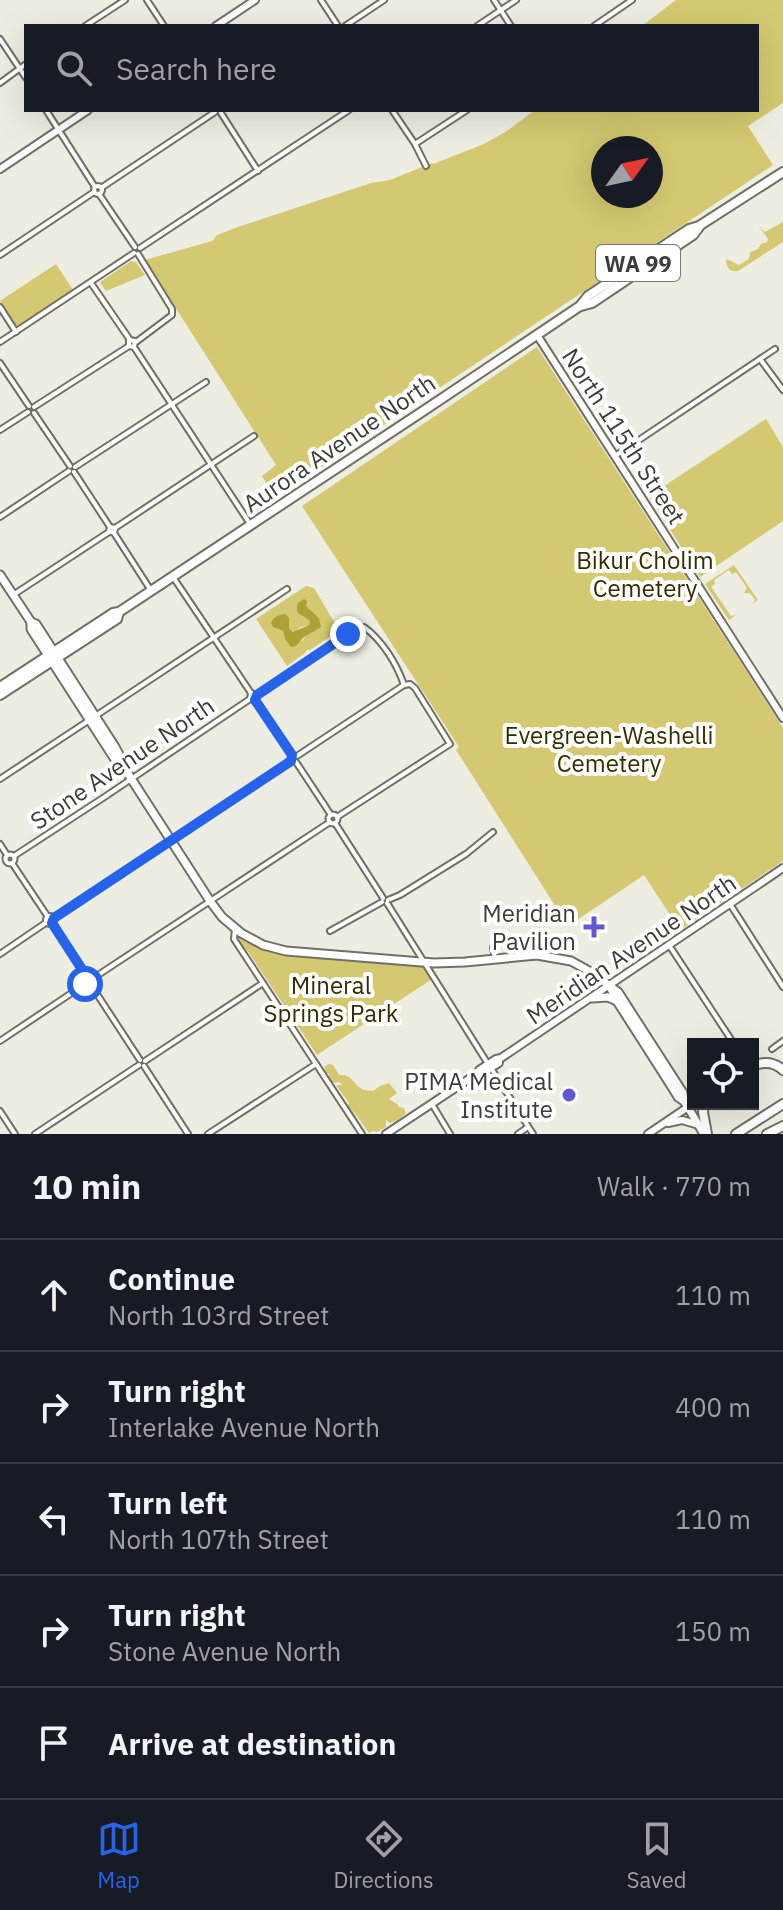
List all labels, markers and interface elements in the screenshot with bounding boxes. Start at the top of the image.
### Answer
search box [24,24,759,112]
icon: search [52,46,96,90]
text: Search here [116,49,277,88]
north arrow [591,136,663,208]
road number: WA 99 [596,245,680,281]
street label: North 115th Street [555,342,693,530]
street label: Aurora Avenue North [237,367,441,519]
park label: Bikur Cholim Cemetery [576,544,714,604]
route end [330,616,366,652]
street label: Stone Avenue North [24,690,220,836]
park label: Evergreen-Washelli Cemetery [504,719,714,779]
street label: Meridian Avenue North [520,867,742,1031]
place label: Meridian Pavilion [482,897,576,957]
marker: Meridian Pavilion [583,916,605,938]
route start [67,966,103,1002]
park label: Mineral Springs Park [264,969,399,1029]
map controls [687,1038,759,1110]
button: locate [687,1038,759,1110]
place label: PIMA Medical Institute [404,1065,553,1125]
marker: PIMA Medical Institute [560,1086,578,1104]
text: 10 min [32,1164,141,1208]
text: Walk · 770 m [597,1169,751,1203]
text: Continue [108,1259,235,1298]
icon: ahead [32,1273,76,1317]
text: 110 m [675,1278,751,1312]
text: North 103rd Street [108,1298,329,1332]
text: Turn right [108,1371,246,1410]
icon: right [32,1385,76,1429]
text: 400 m [675,1390,751,1424]
text: Interlake Avenue North [108,1410,380,1444]
text: Turn left [108,1483,227,1522]
icon: left [32,1497,76,1541]
text: 110 m [675,1502,751,1536]
text: North 107th Street [108,1522,329,1556]
text: Turn right [108,1595,246,1634]
icon: right [32,1609,76,1653]
text: 150 m [675,1614,751,1648]
text: Stone Avenue North [108,1634,341,1668]
icon: arrive [32,1721,76,1765]
text: Arrive at destination [108,1724,396,1763]
tab: Map [97,1817,141,1894]
tab: Directions [334,1817,434,1894]
tab: Saved [627,1817,686,1894]

